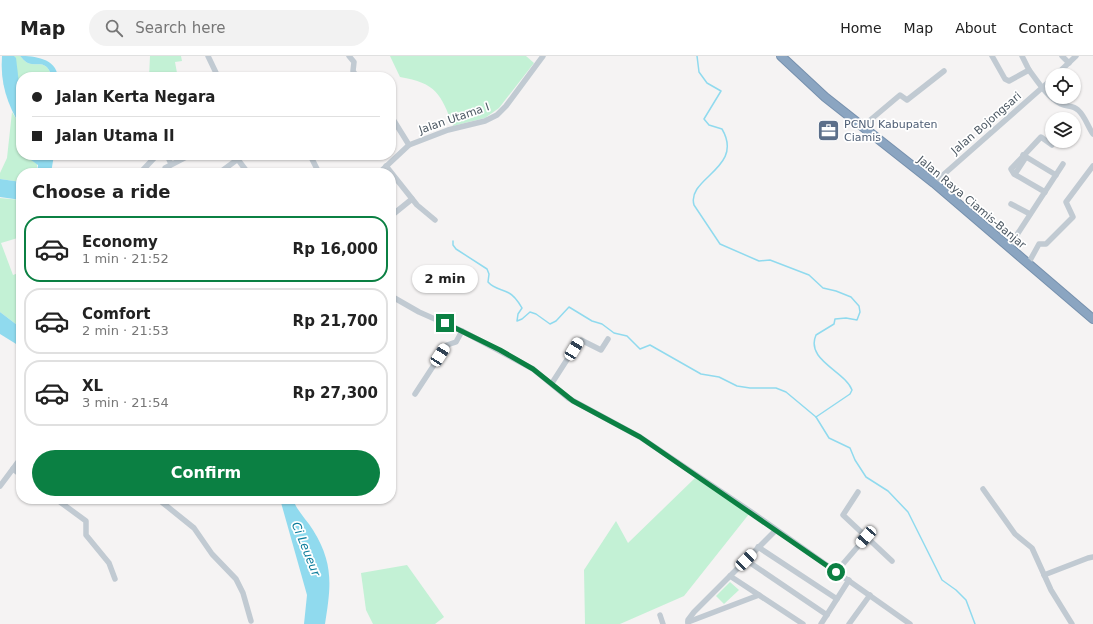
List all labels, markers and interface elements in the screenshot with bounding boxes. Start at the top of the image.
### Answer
search box [89,10,369,46]
text: Map [20,17,65,39]
icon: search [103,17,125,39]
text: Search here [135,19,225,37]
text: Home [840,20,882,36]
text: Map [904,20,933,36]
text: About [955,20,997,36]
text: Contact [1019,20,1073,36]
map controls [1045,68,1081,148]
button: locate [1045,68,1081,104]
text: Jalan Kerta Negara [56,88,215,106]
street label: Jalan Bojongsari [948,89,1024,158]
street label: Jalan Utama I [416,100,491,137]
button: layers [1045,112,1081,148]
office icon: PCNU Kabupaten Ciamis [816,117,842,143]
place label: PCNU Kabupaten Ciamis [844,118,938,144]
text: Jalan Utama II [56,127,174,145]
street label: Jalan Raya Ciamis-Banjar [914,153,1029,252]
text: Choose a ride [32,181,171,202]
icon: car [34,231,70,267]
text: Economy [82,233,158,251]
text: Rp 16,000 [293,240,378,258]
text: 1 min · 21:52 [82,251,169,266]
callout: 2 min [412,265,478,293]
text: 2 min [425,271,465,286]
icon: car [34,303,70,339]
text: Comfort [82,305,150,323]
text: Rp 21,700 [293,312,378,330]
route end [436,314,454,332]
text: 2 min · 21:53 [82,323,169,338]
car [563,336,585,362]
car [428,342,452,368]
icon: car [34,375,70,411]
text: XL [82,377,103,395]
text: Rp 27,300 [293,384,378,402]
text: 3 min · 21:54 [82,395,169,410]
button: Confirm [32,450,380,496]
water label: Ci Leueur [289,520,324,579]
car [854,524,878,550]
car [733,547,759,573]
route start [827,563,845,581]

